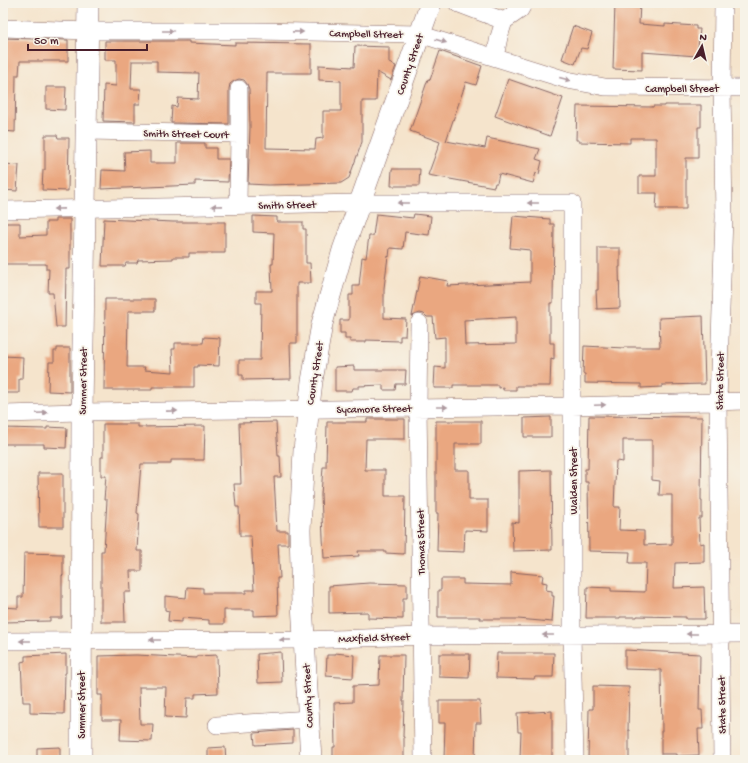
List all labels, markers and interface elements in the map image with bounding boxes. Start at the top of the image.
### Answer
scale bar [28,26,147,52]
north arrow [682,26,722,66]
one-way arrow [162,28,175,34]
street label: Campbell Street [329,28,404,42]
one-way arrow [292,29,305,35]
street label: County Street [395,31,427,97]
text: N [699,32,708,45]
text: 50 m [34,35,59,49]
one-way arrow [435,38,447,44]
one-way arrow [559,76,571,82]
street label: Campbell Street [645,84,720,96]
street label: Smith Street Court [143,128,230,142]
street label: Smith Street [258,199,317,213]
one-way arrow [396,200,409,206]
one-way arrow [526,200,539,206]
one-way arrow [211,202,223,209]
one-way arrow [53,205,65,212]
street label: County Street [305,339,327,406]
street label: Summer Street [77,346,91,415]
street label: State Street [714,351,728,410]
one-way arrow [594,402,607,408]
street label: Sycamore Street [336,403,413,417]
one-way arrow [436,404,449,410]
one-way arrow [166,408,179,414]
one-way arrow [36,410,49,416]
street label: Walden Street [569,446,581,515]
street label: Thomas Street [415,507,429,576]
street label: Maxfield Street [338,631,412,646]
one-way arrow [685,631,698,637]
one-way arrow [541,632,554,638]
one-way arrow [148,637,161,643]
one-way arrow [278,637,291,643]
one-way arrow [18,638,31,644]
street label: County Street [301,662,317,728]
street label: Summer Street [77,670,89,739]
street label: State Street [716,674,730,734]

